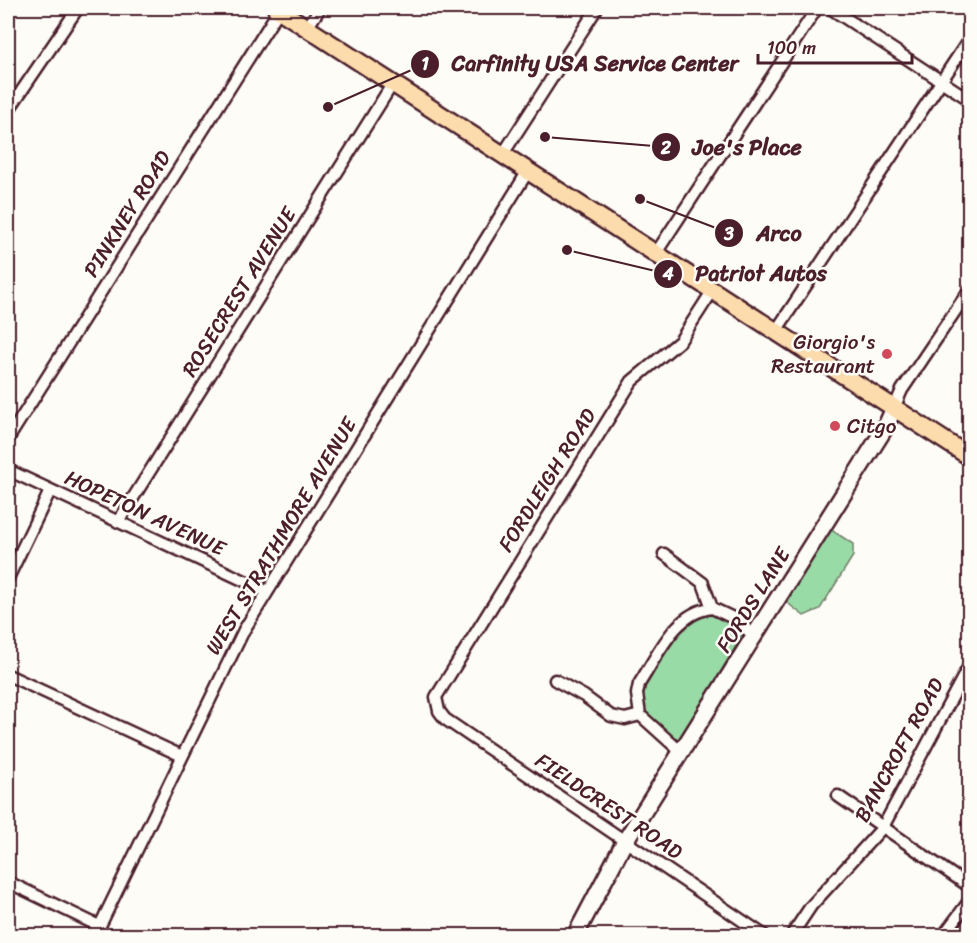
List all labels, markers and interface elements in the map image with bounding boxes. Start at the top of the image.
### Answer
scale bar [758,27,912,65]
text: 100 m [767,32,816,64]
callout: Carfinity USA Service Center [410,44,751,84]
text: Carfinity USA Service Center [451,44,740,83]
text: 1 [421,48,429,80]
callout: Joe's Place [651,127,814,167]
text: Joe's Place [690,128,802,167]
text: 2 [660,132,672,164]
street label: PINKNEY ROAD [73,142,182,285]
street label: ROSECREST AVENUE [171,198,307,385]
callout: Arco [714,213,813,253]
text: Arco [755,214,803,253]
text: 3 [723,218,734,250]
callout: Patriot Autos [653,254,839,294]
text: Patriot Autos [695,254,828,293]
text: 4 [661,258,674,290]
place label: Giorgio's Restaurant [771,323,875,385]
marker: Giorgio's Restaurant [880,347,894,361]
street label: FORDLEIGH ROAD [487,400,607,560]
place label: Citgo [847,407,897,445]
street label: WEST STRATHMORE AVENUE [195,408,368,662]
marker: Citgo [828,419,842,433]
street label: HOPETON AVENUE [58,459,233,568]
street label: FORDS LANE [705,538,801,660]
street label: BANCROFT ROAD [843,670,955,829]
street label: FIELDCREST ROAD [527,742,691,870]

